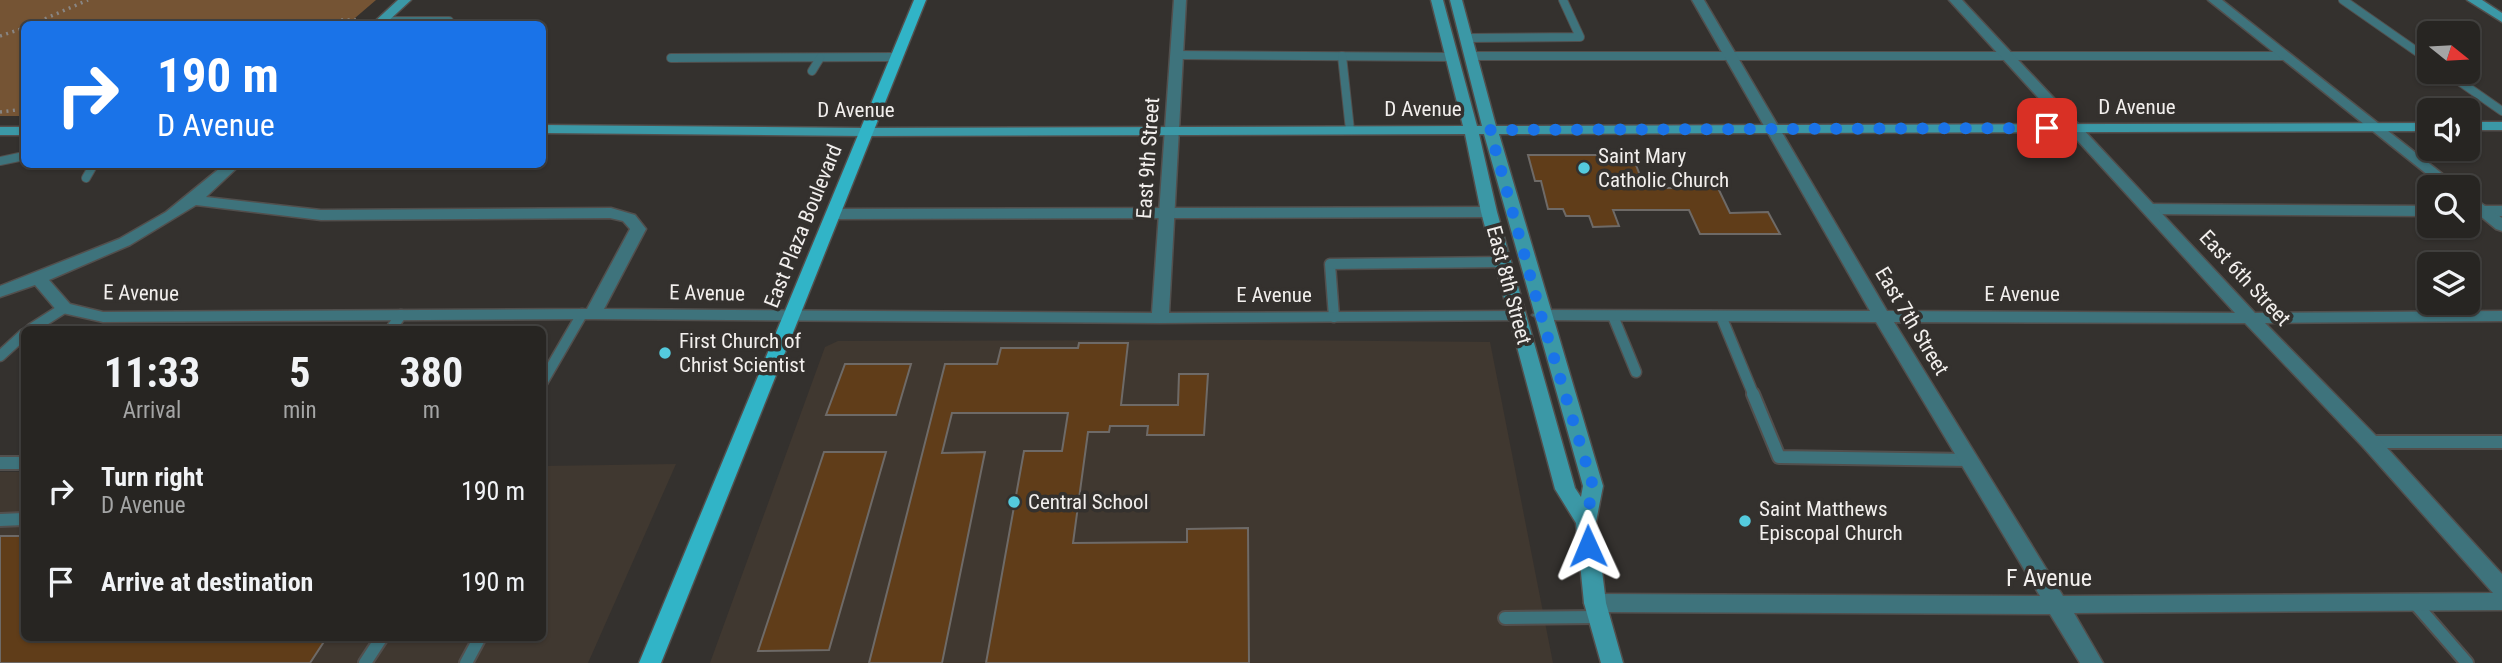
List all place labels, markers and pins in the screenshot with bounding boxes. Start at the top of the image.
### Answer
pin [2017,98,2077,158]
place label: Saint Mary Catholic Church [1598,144,1729,192]
marker: Saint Mary Catholic Church [1576,160,1592,176]
place label: First Church of Christ Scientist [679,329,805,377]
marker: First Church of Christ Scientist [657,345,673,361]
place label: Central School [1028,490,1148,514]
marker: Central School [1006,494,1022,510]
place label: Saint Matthews Episcopal Church [1759,497,1903,545]
marker: Saint Matthews Episcopal Church [1737,513,1753,529]

